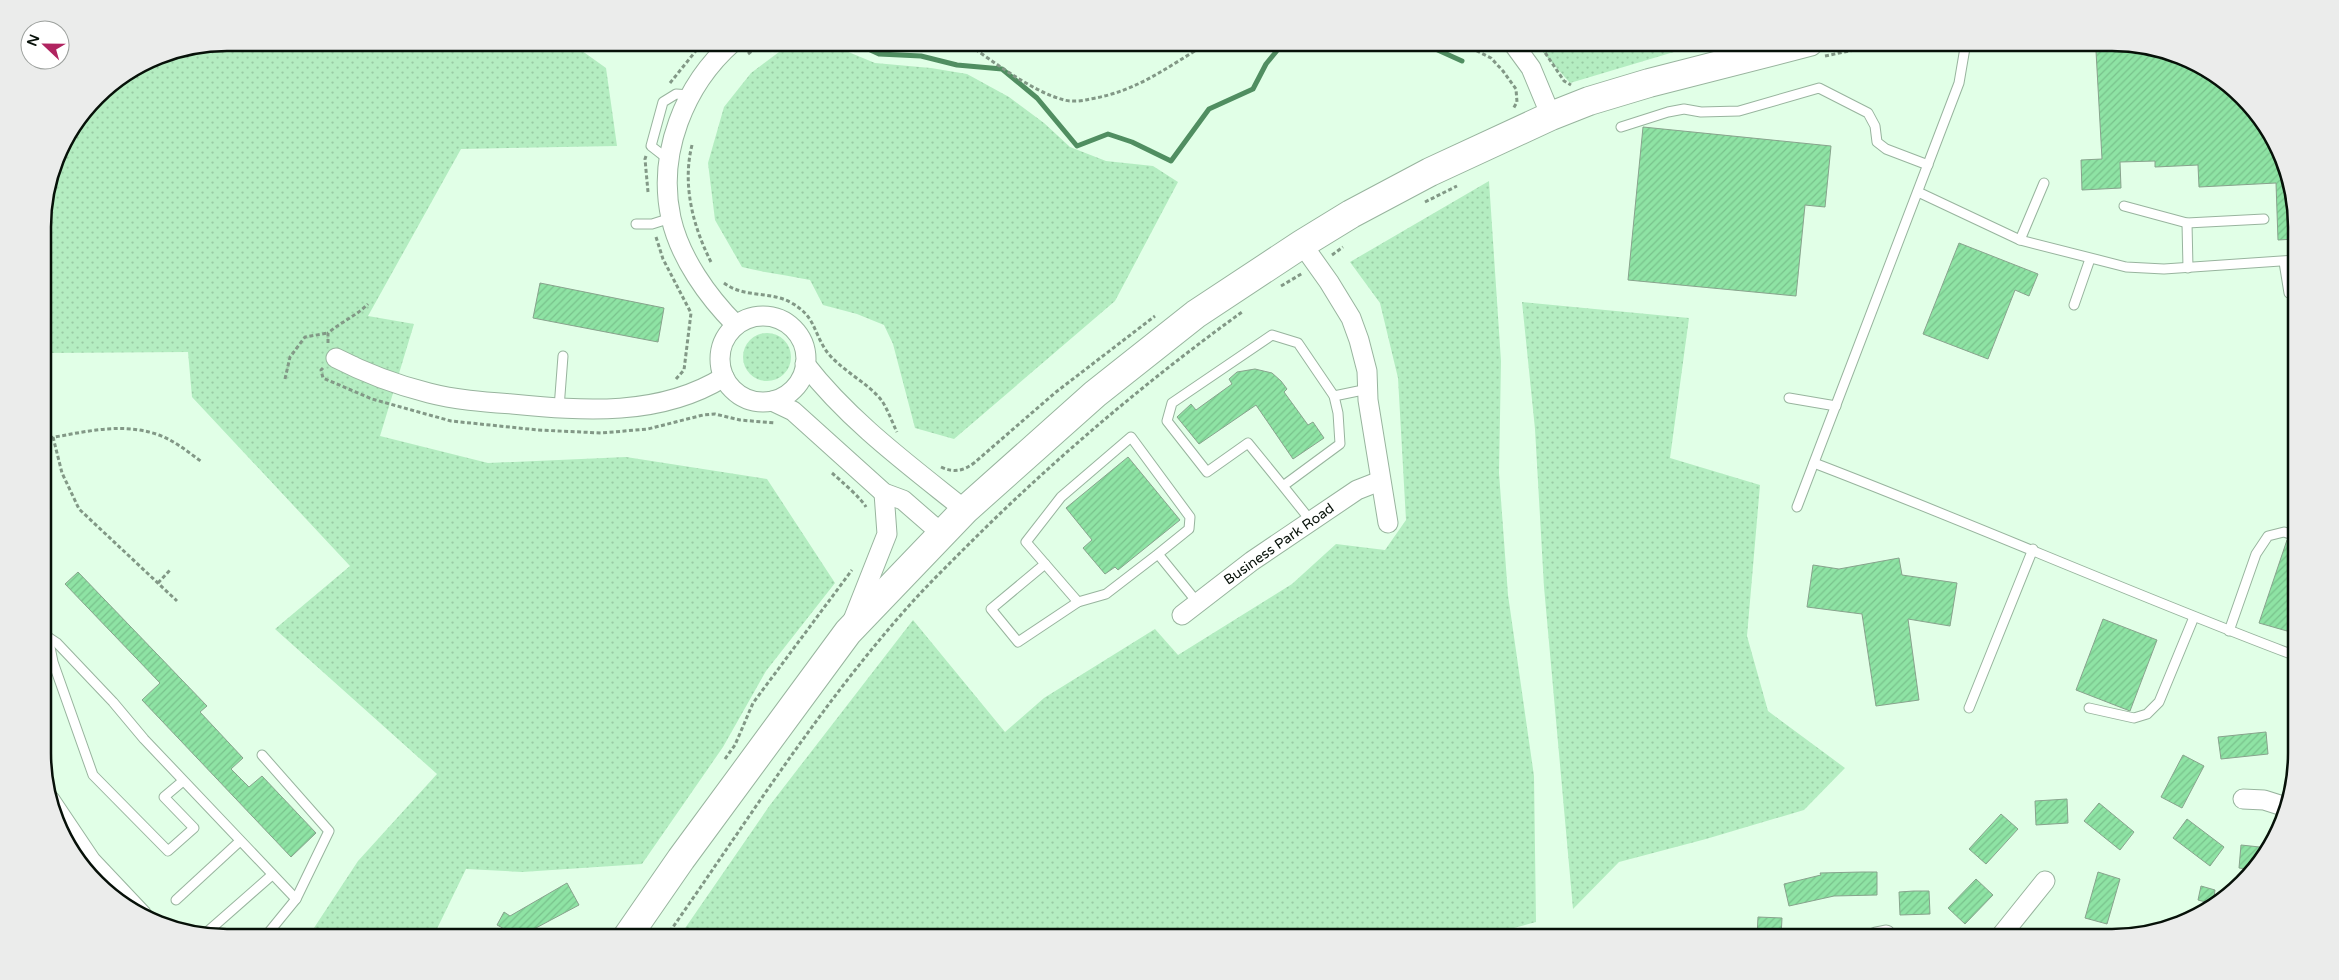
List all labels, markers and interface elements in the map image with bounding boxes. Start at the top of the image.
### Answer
north arrow [20,20,70,70]
text: N [23,32,43,49]
street label: Business Park Road [1221,500,1337,588]

